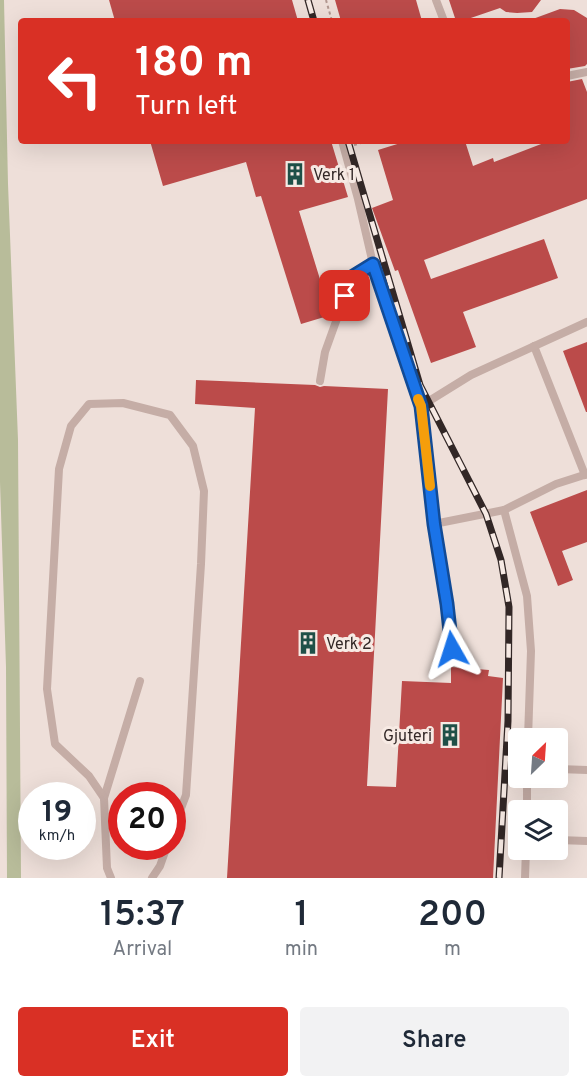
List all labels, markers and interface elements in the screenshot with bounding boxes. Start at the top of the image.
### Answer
text: 180 m [135,38,252,91]
icon: left [36,42,114,120]
text: Turn left [135,90,237,124]
building icon: Verk 1 [282,161,308,187]
place label: Verk 1 [313,166,355,186]
pin [319,270,370,321]
icon: arrive [328,279,361,312]
position arrow [420,617,484,681]
building icon: Verk 2 [295,630,321,656]
place label: Verk 2 [326,635,372,655]
building icon: Gjuteri [437,722,463,748]
place label: Gjuteri [383,727,432,747]
north arrow [508,728,568,788]
map controls [508,728,568,860]
speed limit sign: 20 [108,782,186,860]
text: 19 [42,795,72,832]
button: layers [508,800,568,860]
text: km/h [39,827,75,846]
text: 15:37 [100,893,185,939]
text: 1 [294,893,309,939]
text: 200 [418,893,487,939]
text: Arrival [113,937,172,963]
text: min [285,937,318,963]
text: m [444,937,461,963]
button: Exit [18,1007,288,1076]
button: Share [300,1007,569,1076]

